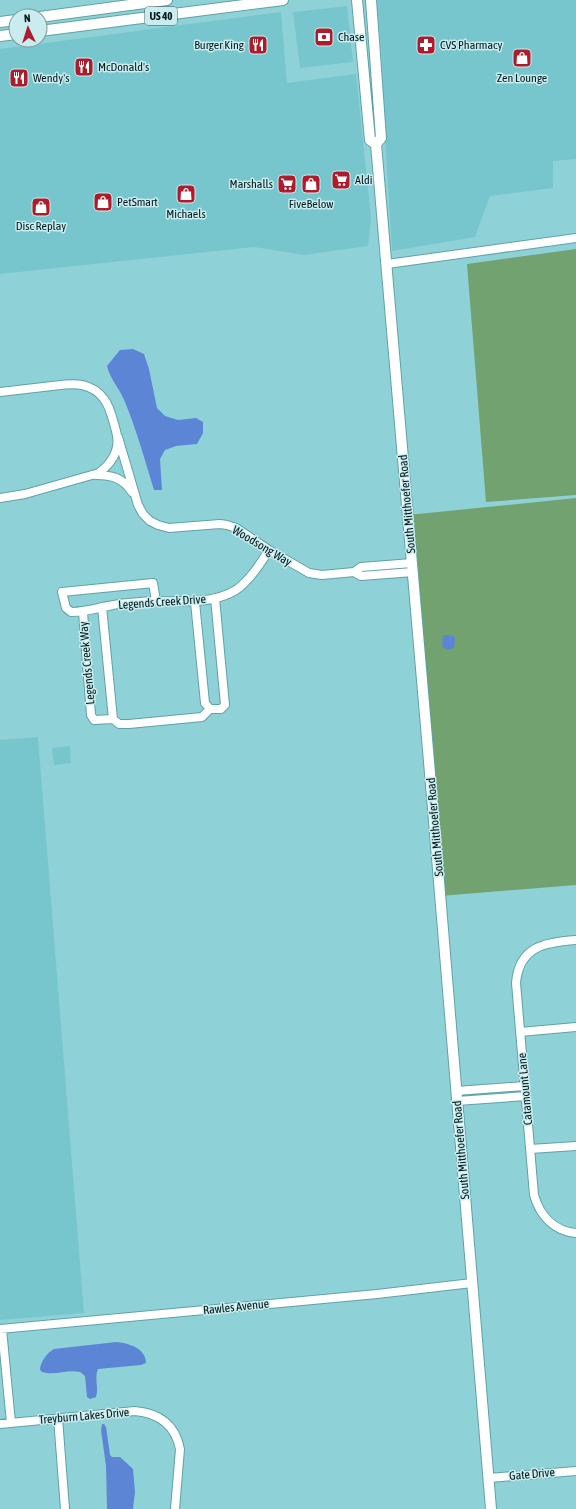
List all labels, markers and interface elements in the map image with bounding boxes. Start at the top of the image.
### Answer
road number: US 40 [145,7,177,25]
north arrow [8,8,48,48]
text: N [24,12,31,24]
bank icon: Chase [313,26,335,48]
place label: Chase [338,30,364,44]
restaurant icon: Burger King [247,34,269,56]
pharmacy icon: CVS Pharmacy [415,34,437,56]
place label: Burger King [194,38,245,52]
place label: CVS Pharmacy [440,38,502,52]
shop icon: Zen Lounge [511,47,533,69]
restaurant icon: McDonald's [73,56,95,78]
place label: McDonald's [98,60,149,74]
restaurant icon: Wendy's [8,67,30,89]
place label: Wendy's [33,71,69,85]
place label: Zen Lounge [497,71,547,85]
supermarket icon: Aldi [330,169,352,191]
supermarket icon: Marshalls [276,173,298,195]
shop icon: FiveBelow [300,173,322,195]
place label: Aldi [355,173,372,187]
place label: Marshalls [230,177,273,191]
shop icon: Michaels [175,183,197,205]
shop icon: PetSmart [92,191,114,213]
place label: PetSmart [117,195,158,209]
shop icon: Disc Replay [30,196,52,218]
place label: FiveBelow [289,197,333,211]
place label: Michaels [166,207,206,221]
place label: Disc Replay [16,219,66,233]
street label: South Mitthoefer Road [396,454,418,554]
street label: Woodsong Way [230,523,294,569]
street label: Legends Creek Drive [118,592,206,612]
street label: Legends Creek Way [76,621,98,705]
street label: South Mitthoefer Road [424,777,446,877]
street label: Catamount Lane [515,1052,535,1126]
street label: South Mitthoefer Road [450,1100,472,1200]
street label: Rawles Avenue [202,1297,270,1317]
street label: Treyburn Lakes Drive [38,1405,130,1427]
street label: Gate Drive [509,1465,555,1483]

